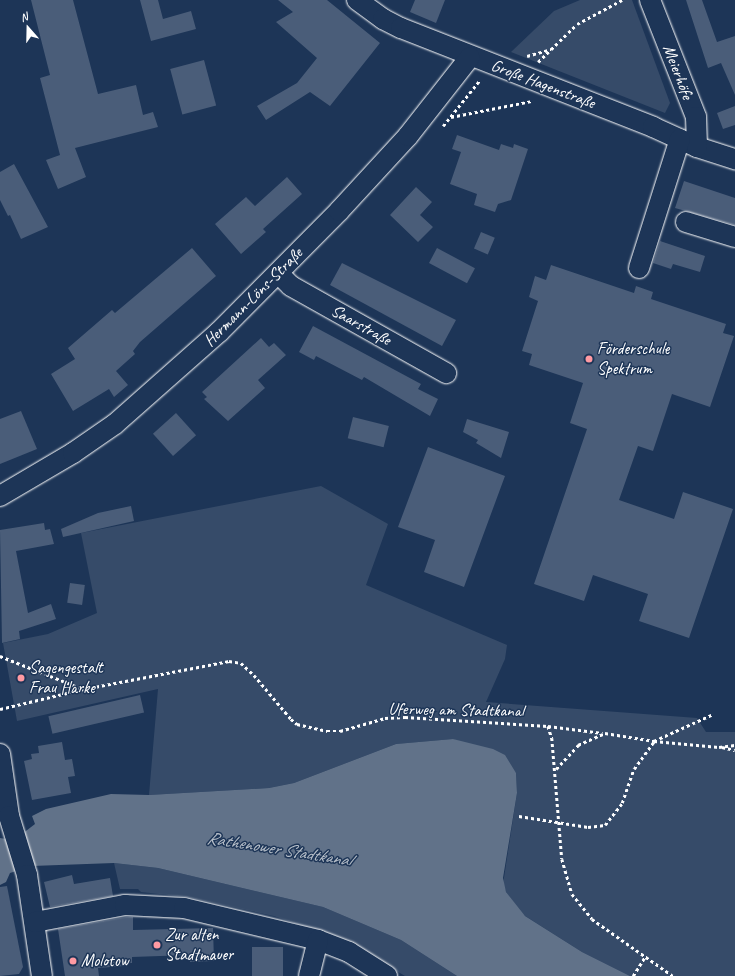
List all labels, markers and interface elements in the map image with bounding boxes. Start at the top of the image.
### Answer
north arrow [8,8,48,48]
text: N [18,9,29,24]
street label: Meierhöfe [658,42,698,102]
street label: Große Hagenstraße [488,55,598,113]
street label: Hermann-Löns-Straße [199,243,307,351]
street label: Saarstraße [328,300,394,350]
place label: Förderschule Spektrum [597,339,669,379]
marker: Förderschule Spektrum [584,354,594,364]
place label: Sagengestalt Frau Harke [29,658,103,698]
marker: Sagengestalt Frau Harke [16,673,26,683]
street label: Uferweg am Stadtkanal [388,699,524,721]
water label: Rathenower Stadtkanal [205,827,353,871]
place label: Zur alten Stadtmauer [165,925,233,965]
marker: Zur alten Stadtmauer [152,940,162,950]
place label: Molotow [81,951,129,971]
marker: Molotow [68,956,78,966]

